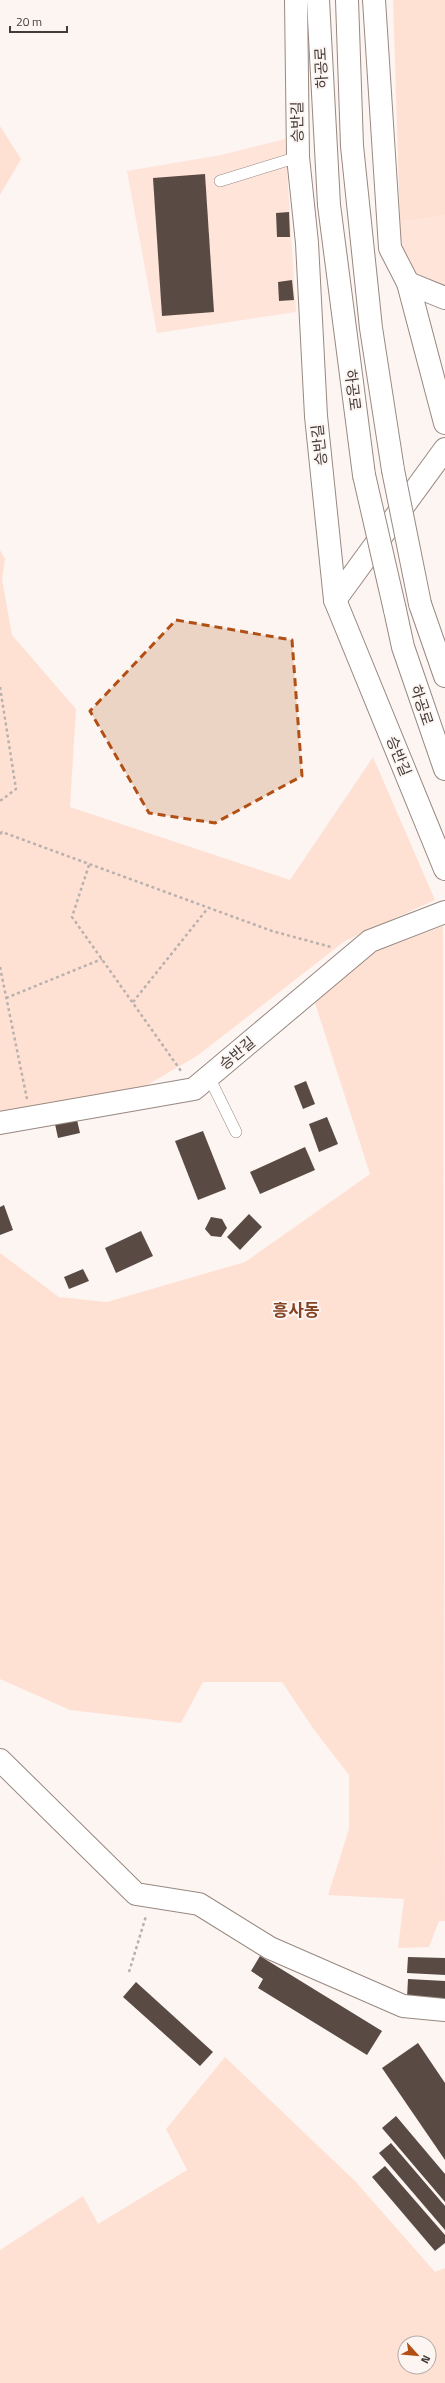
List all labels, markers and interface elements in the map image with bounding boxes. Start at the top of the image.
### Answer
scale bar [10,8,67,34]
text: 20 m [16,12,42,31]
street label: 하공로 [308,47,334,89]
street label: 승반길 [285,101,309,143]
street label: 하공로 [339,368,367,412]
street label: 승반길 [305,423,333,467]
street label: 하공로 [405,682,439,728]
street label: 승반길 [381,732,417,780]
street label: 승반길 [214,1031,260,1075]
district label: 흥사동 [273,1297,320,1323]
north arrow [397,2335,437,2375]
text: N [417,2353,435,2367]

